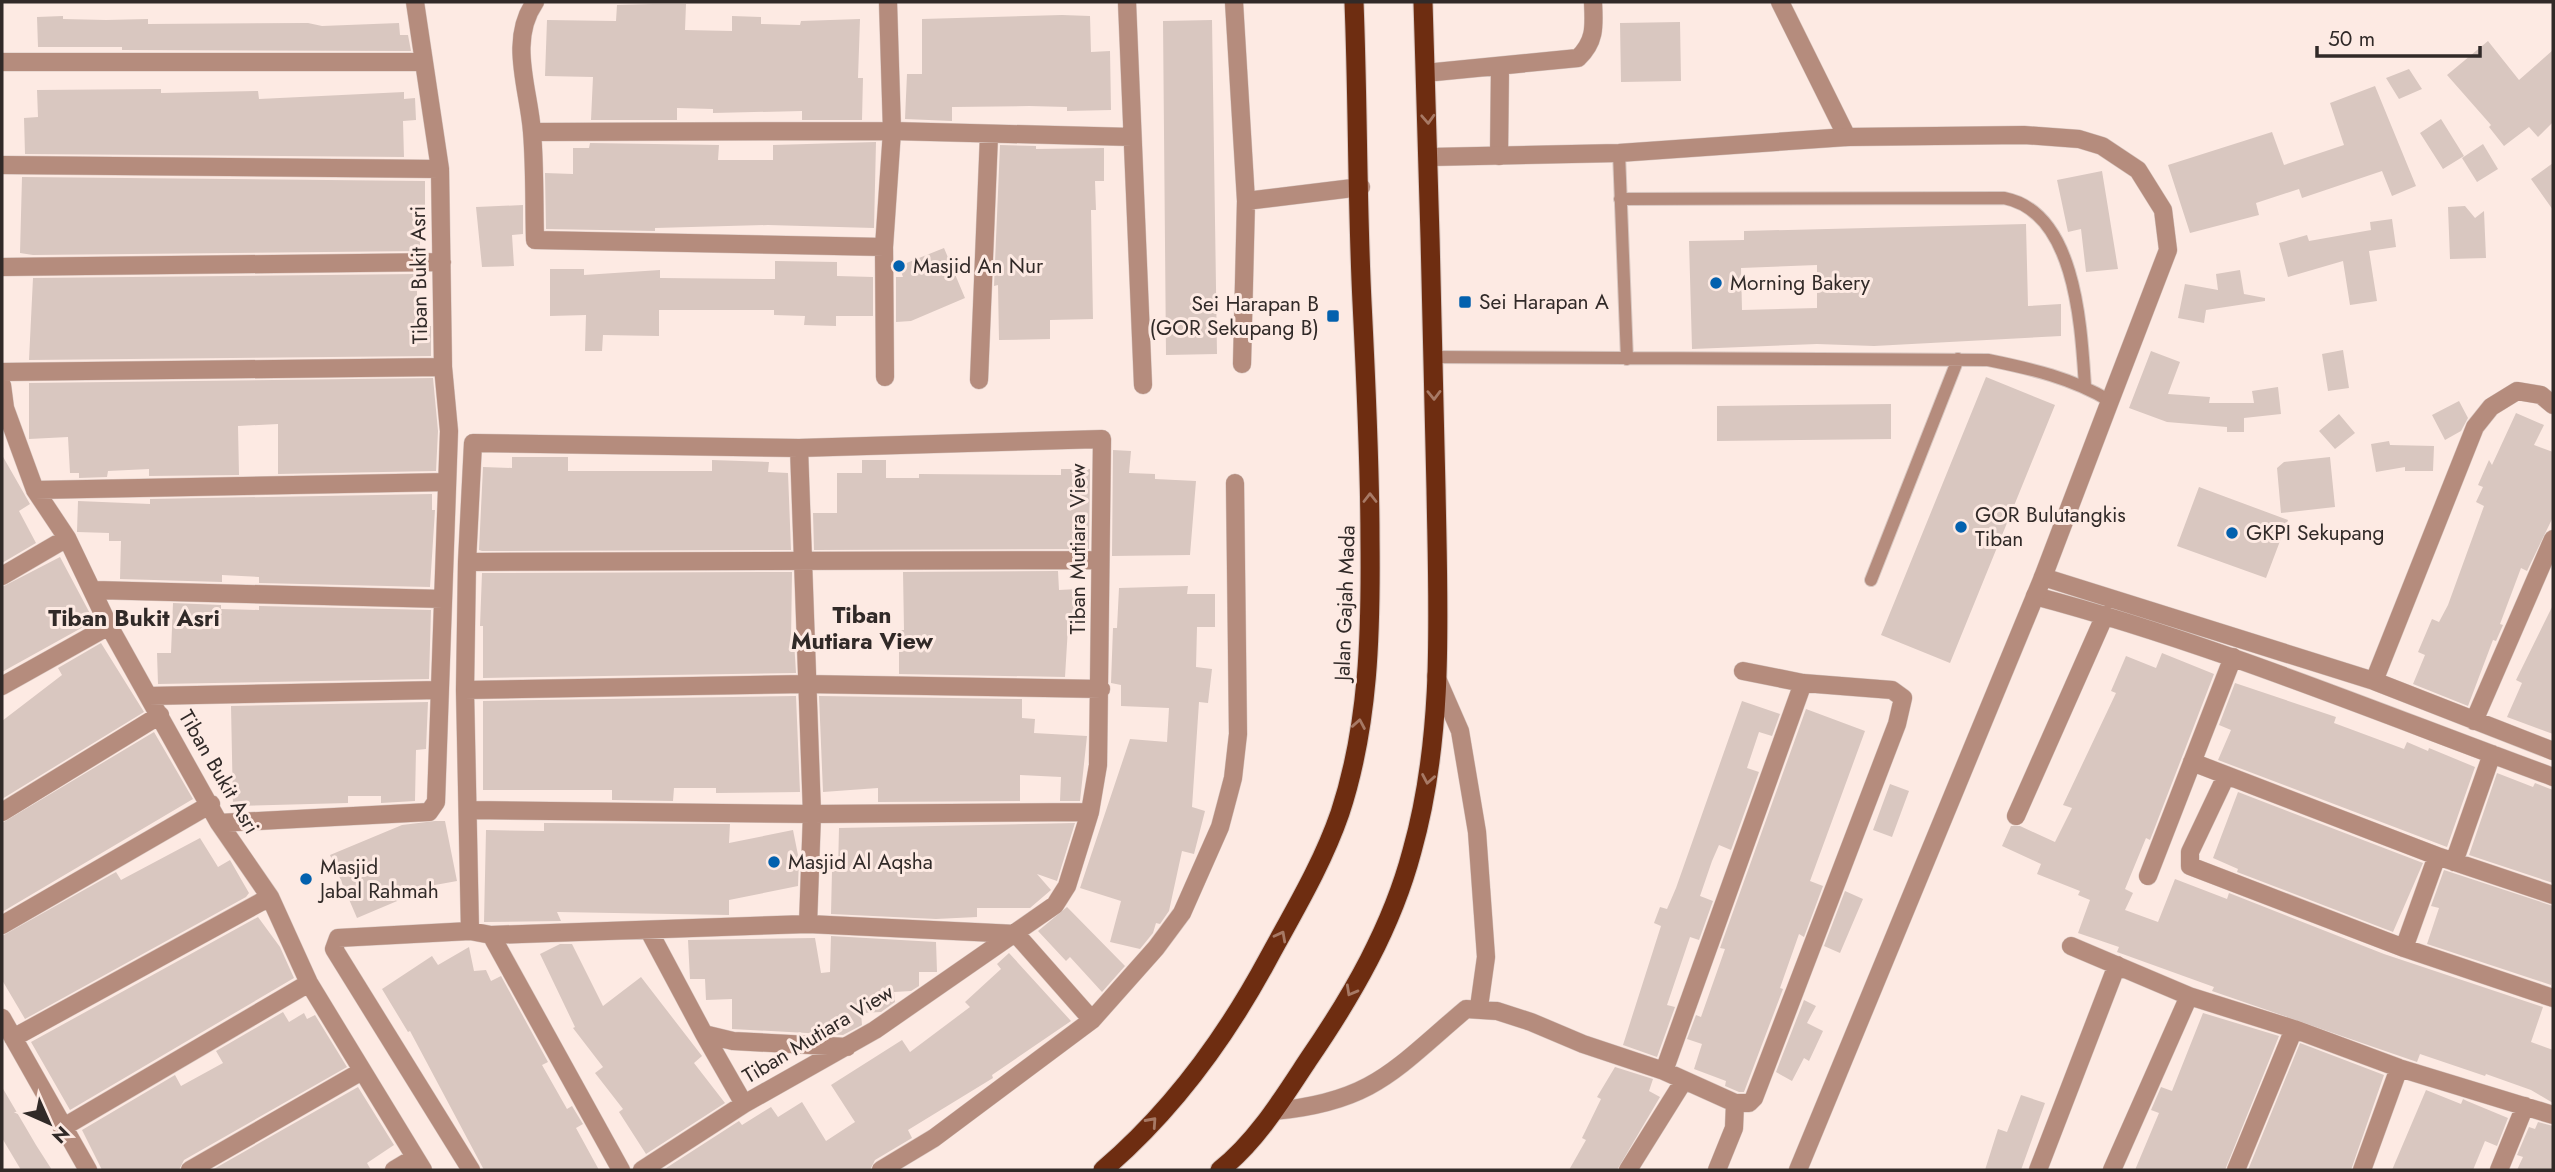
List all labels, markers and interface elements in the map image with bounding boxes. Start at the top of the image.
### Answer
scale bar [2317,14,2480,58]
text: 50 m [2328,24,2375,54]
one-way arrow [1420,114,1435,125]
street label: Tiban Bukit Asri [403,206,435,344]
place label: Masjid An Nur [913,251,1044,281]
marker: Masjid An Nur [891,258,907,274]
place label: Morning Bakery [1730,268,1871,298]
marker: Morning Bakery [1708,275,1724,291]
place label: Sei Harapan A [1479,287,1609,317]
place label: Sei Harapan B (GOR Sekupang B) [1150,289,1319,343]
marker: Sei Harapan A [1457,294,1473,310]
marker: Sei Harapan B (GOR Sekupang B) [1325,308,1341,324]
one-way arrow [1427,390,1442,401]
street label: Tiban Mutiara View [1063,463,1093,634]
one-way arrow [1362,492,1378,502]
place label: GOR Bulutangkis Tiban [1975,500,2126,554]
place label: GKPI Sekupang [2246,518,2385,548]
marker: GOR Bulutangkis Tiban [1953,519,1969,535]
street label: Jalan Gajah Mada [1327,525,1363,684]
marker: GKPI Sekupang [2224,525,2240,541]
district label: Tiban Mutiara View [791,598,934,658]
district label: Tiban Bukit Asri [48,601,220,635]
street label: Tiban Bukit Asri [171,705,267,839]
one-way arrow [1351,718,1366,730]
one-way arrow [1421,773,1436,785]
place label: Masjid Al Aqsha [788,847,933,877]
place label: Masjid Jabal Rahmah [317,852,439,906]
marker: Masjid Al Aqsha [766,854,782,870]
marker: Masjid Jabal Rahmah [298,871,314,887]
one-way arrow [1273,931,1286,943]
street label: Tiban Mutiara View [737,977,900,1091]
one-way arrow [1346,984,1359,997]
north arrow [14,1088,84,1158]
one-way arrow [1143,1117,1156,1130]
text: N [46,1120,76,1150]

